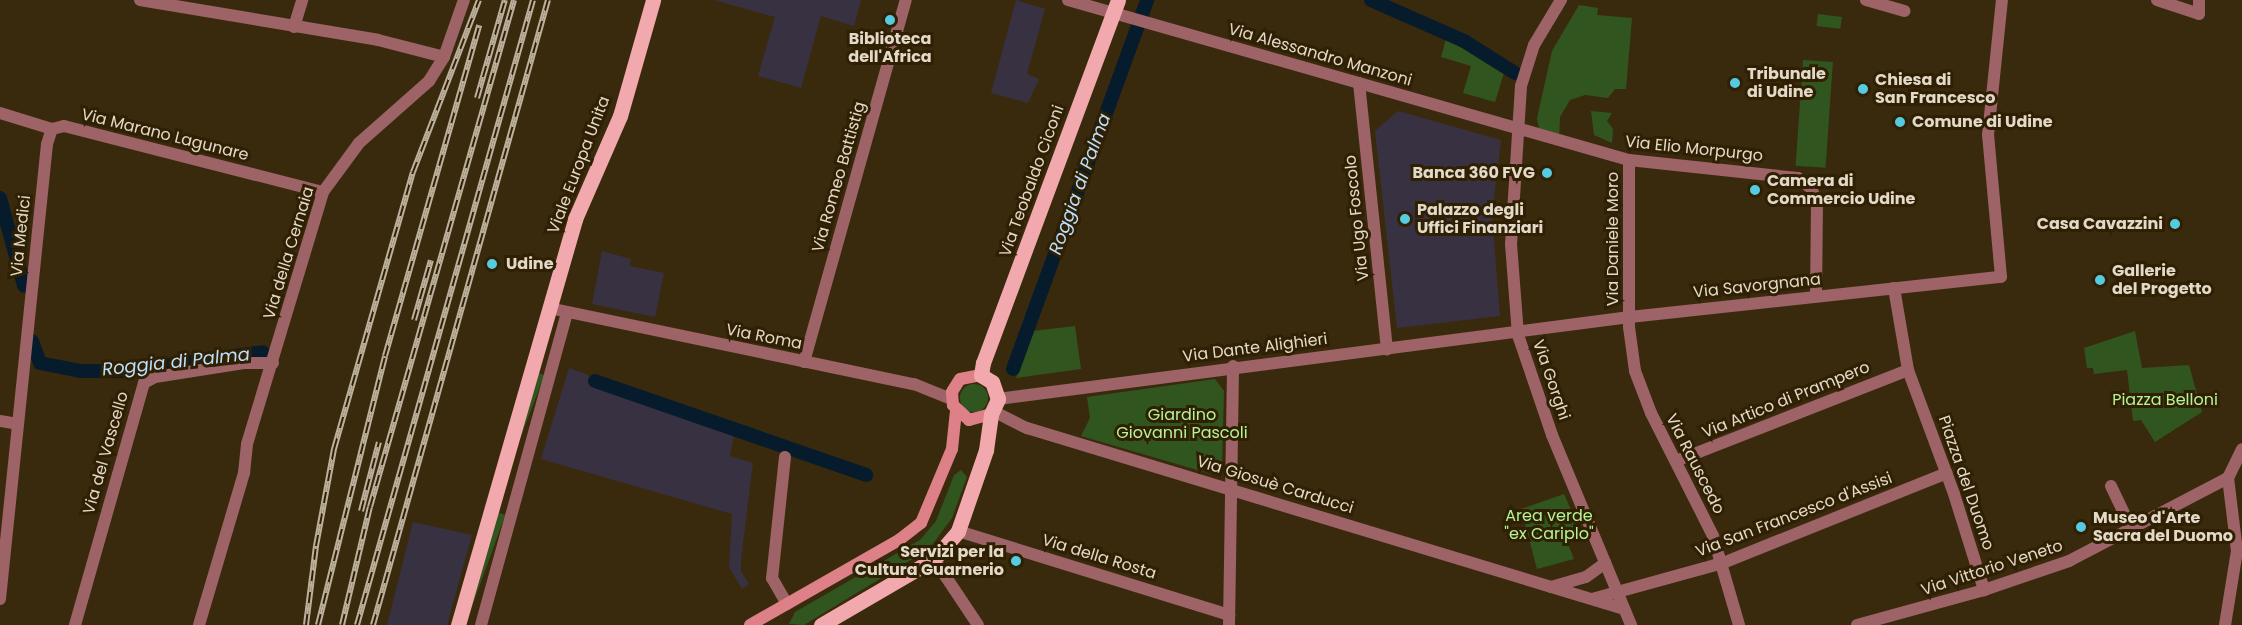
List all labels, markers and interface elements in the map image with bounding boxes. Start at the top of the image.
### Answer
marker: Biblioteca dell'Africa [883,13,897,27]
street label: Via Alessandro Manzoni [1226,20,1414,90]
place label: Biblioteca dell'Africa [848,29,932,67]
place label: Tribunale di Udine [1747,64,1826,102]
place label: Chiesa di San Francesco [1875,70,1995,108]
marker: Tribunale di Udine [1728,76,1742,90]
marker: Chiesa di San Francesco [1856,82,1870,96]
street label: Viale Europa Unita [544,93,614,237]
street label: Via Romeo Battistig [808,99,870,255]
street label: Via Teobaldo Ciconi [996,103,1068,259]
street label: Via Marano Lagunare [79,105,251,165]
water label: Roggia di Palma [1044,111,1116,257]
place label: Comune di Udine [1912,112,2053,132]
marker: Comune di Udine [1893,115,1907,129]
street label: Via Elio Morpurgo [1624,132,1764,166]
street label: Via Ugo Foscolo [1341,154,1373,282]
place label: Banca 360 FVG [1413,163,1535,183]
marker: Banca 360 FVG [1540,166,1554,180]
place label: Camera di Commercio Udine [1767,171,1915,209]
street label: Via Daniele Moro [1603,172,1623,306]
marker: Camera di Commercio Udine [1748,183,1762,197]
street label: Via della Cernaia [260,184,318,322]
street label: Via Medici [7,194,35,278]
place label: Palazzo degli Uffici Finanziari [1417,200,1543,238]
marker: Palazzo degli Uffici Finanziari [1398,212,1412,226]
place label: Casa Cavazzini [2037,214,2163,234]
marker: Casa Cavazzini [2168,217,2182,231]
place label: Udine [506,254,554,274]
marker: Udine [483,255,501,273]
place label: Gallerie del Progetto [2112,261,2212,299]
street label: Via Savorgnana [1692,270,1822,302]
marker: Gallerie del Progetto [2093,273,2107,287]
street label: Via Roma [724,320,804,354]
street label: Via Dante Alighieri [1182,330,1328,366]
street label: Via Gorghi [1528,337,1574,423]
water label: Roggia di Palma [101,344,251,380]
street label: Via Artico di Prampero [1699,358,1873,442]
street label: Via del Vascello [79,390,133,516]
park label: Piazza Belloni [2112,390,2218,410]
park label: Giardino Giovanni Pascoli [1116,405,1248,443]
street label: Via Rauscedo [1662,411,1728,517]
street label: Piazza del Duomo [1934,413,1998,553]
street label: Via Giosuè Carducci [1194,452,1356,518]
street label: Via San Francesco d'Assisi [1693,469,1895,561]
park label: Area verde "ex Cariplo" [1504,506,1594,544]
place label: Museo d'Arte Sacra del Duomo [2093,508,2233,546]
marker: Museo d'Arte Sacra del Duomo [2074,520,2088,534]
street label: Via della Rosta [1040,530,1158,584]
street label: Via Vittorio Veneto [1919,536,2065,600]
place label: Servizi per la Cultura Guarnerio [855,542,1004,580]
marker: Servizi per la Cultura Guarnerio [1009,554,1023,568]

